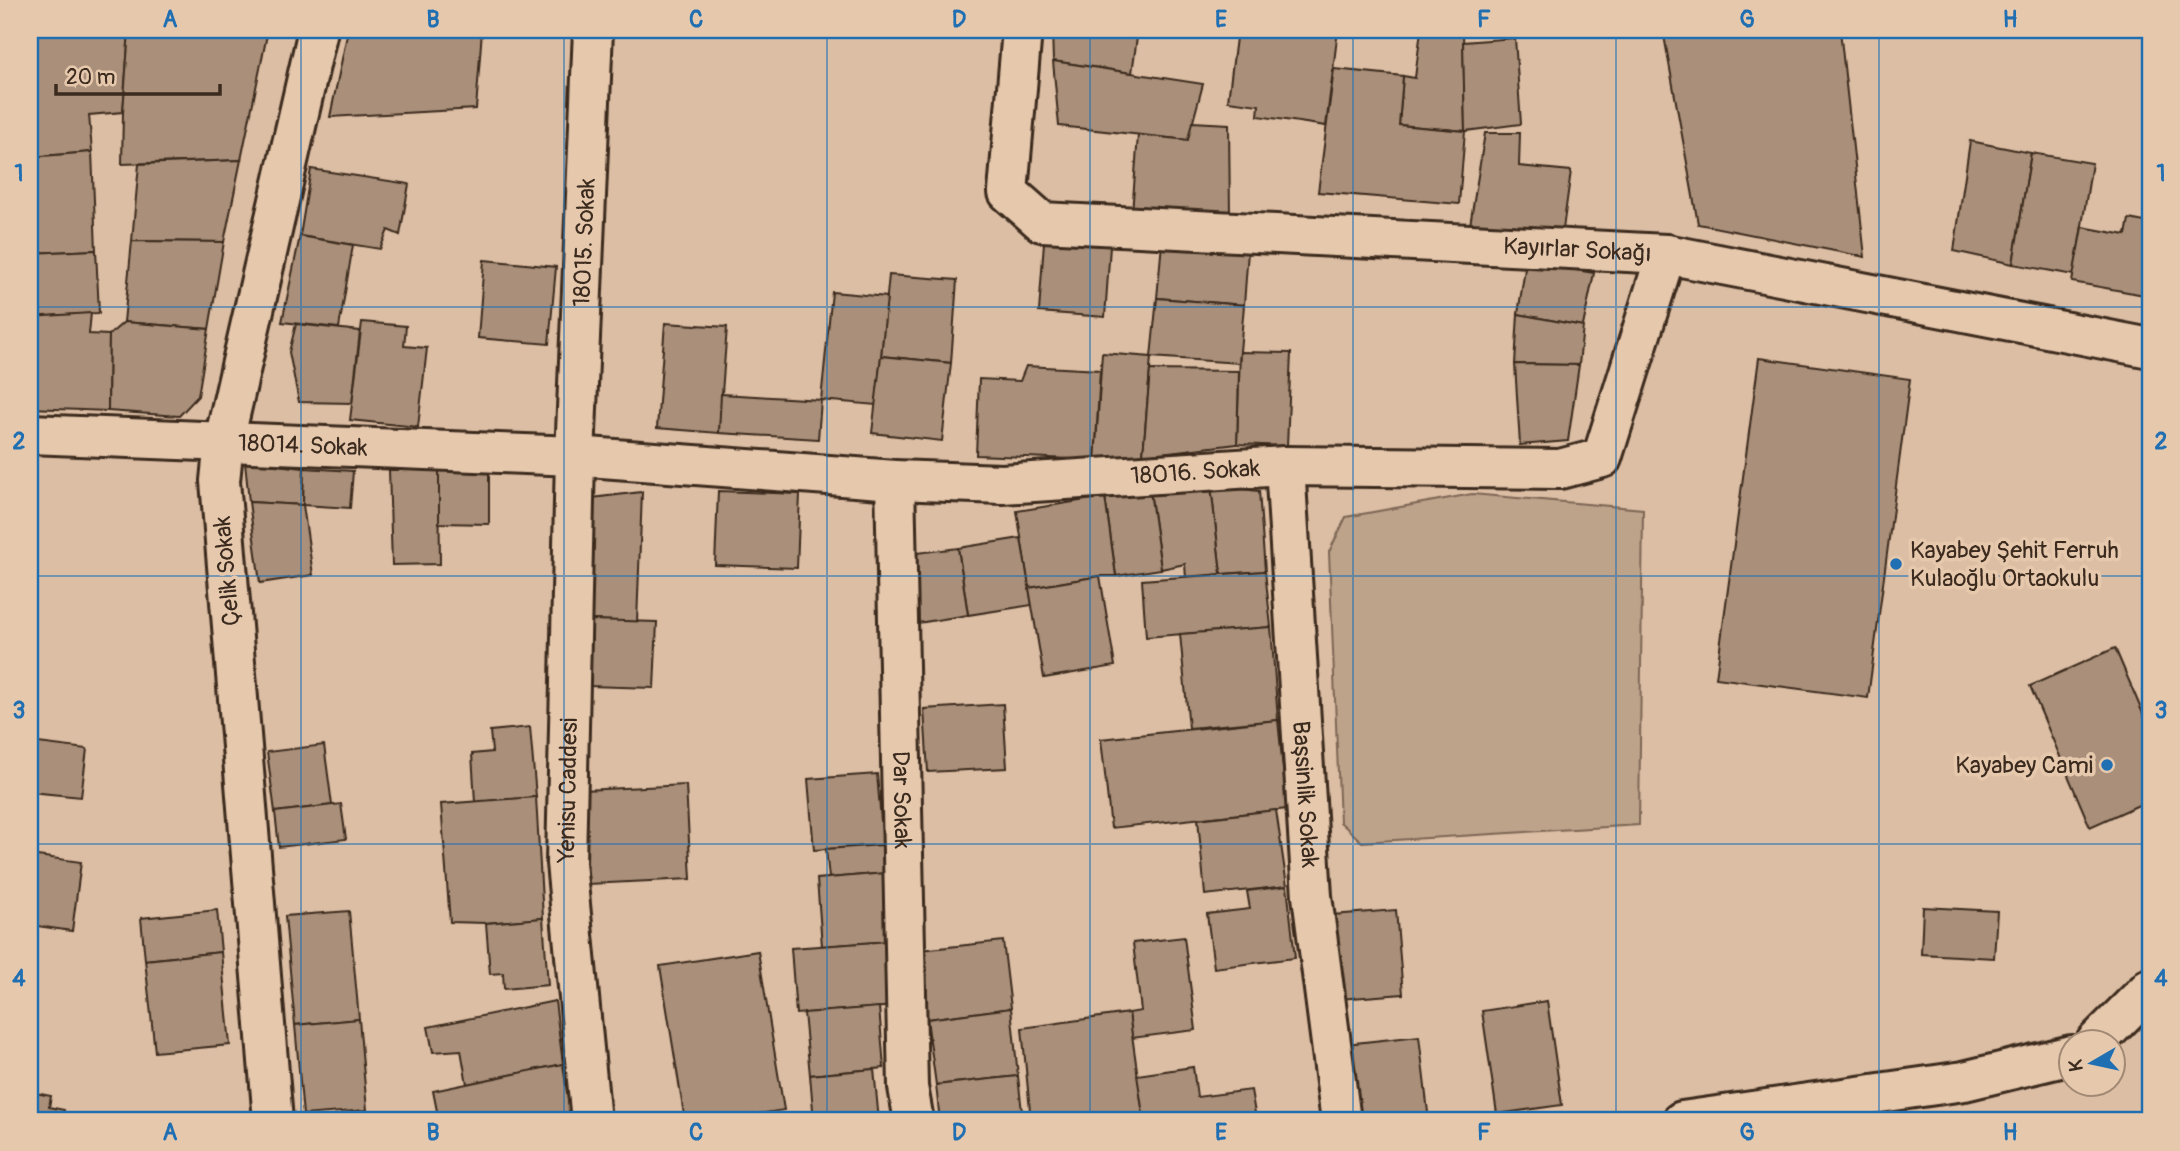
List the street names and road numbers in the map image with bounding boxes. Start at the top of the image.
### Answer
street label: 18015. Sokak [567,177,601,307]
street label: Kayırlar Sokağı [1502,231,1652,268]
street label: 18014. Sokak [237,428,368,462]
street label: 18016. Sokak [1129,453,1261,490]
street label: Çelik Sokak [208,515,246,627]
street label: Yenisu Caddesi [551,718,584,864]
street label: Başsinlik Sokak [1287,720,1325,869]
street label: Dar Sokak [886,751,917,849]

